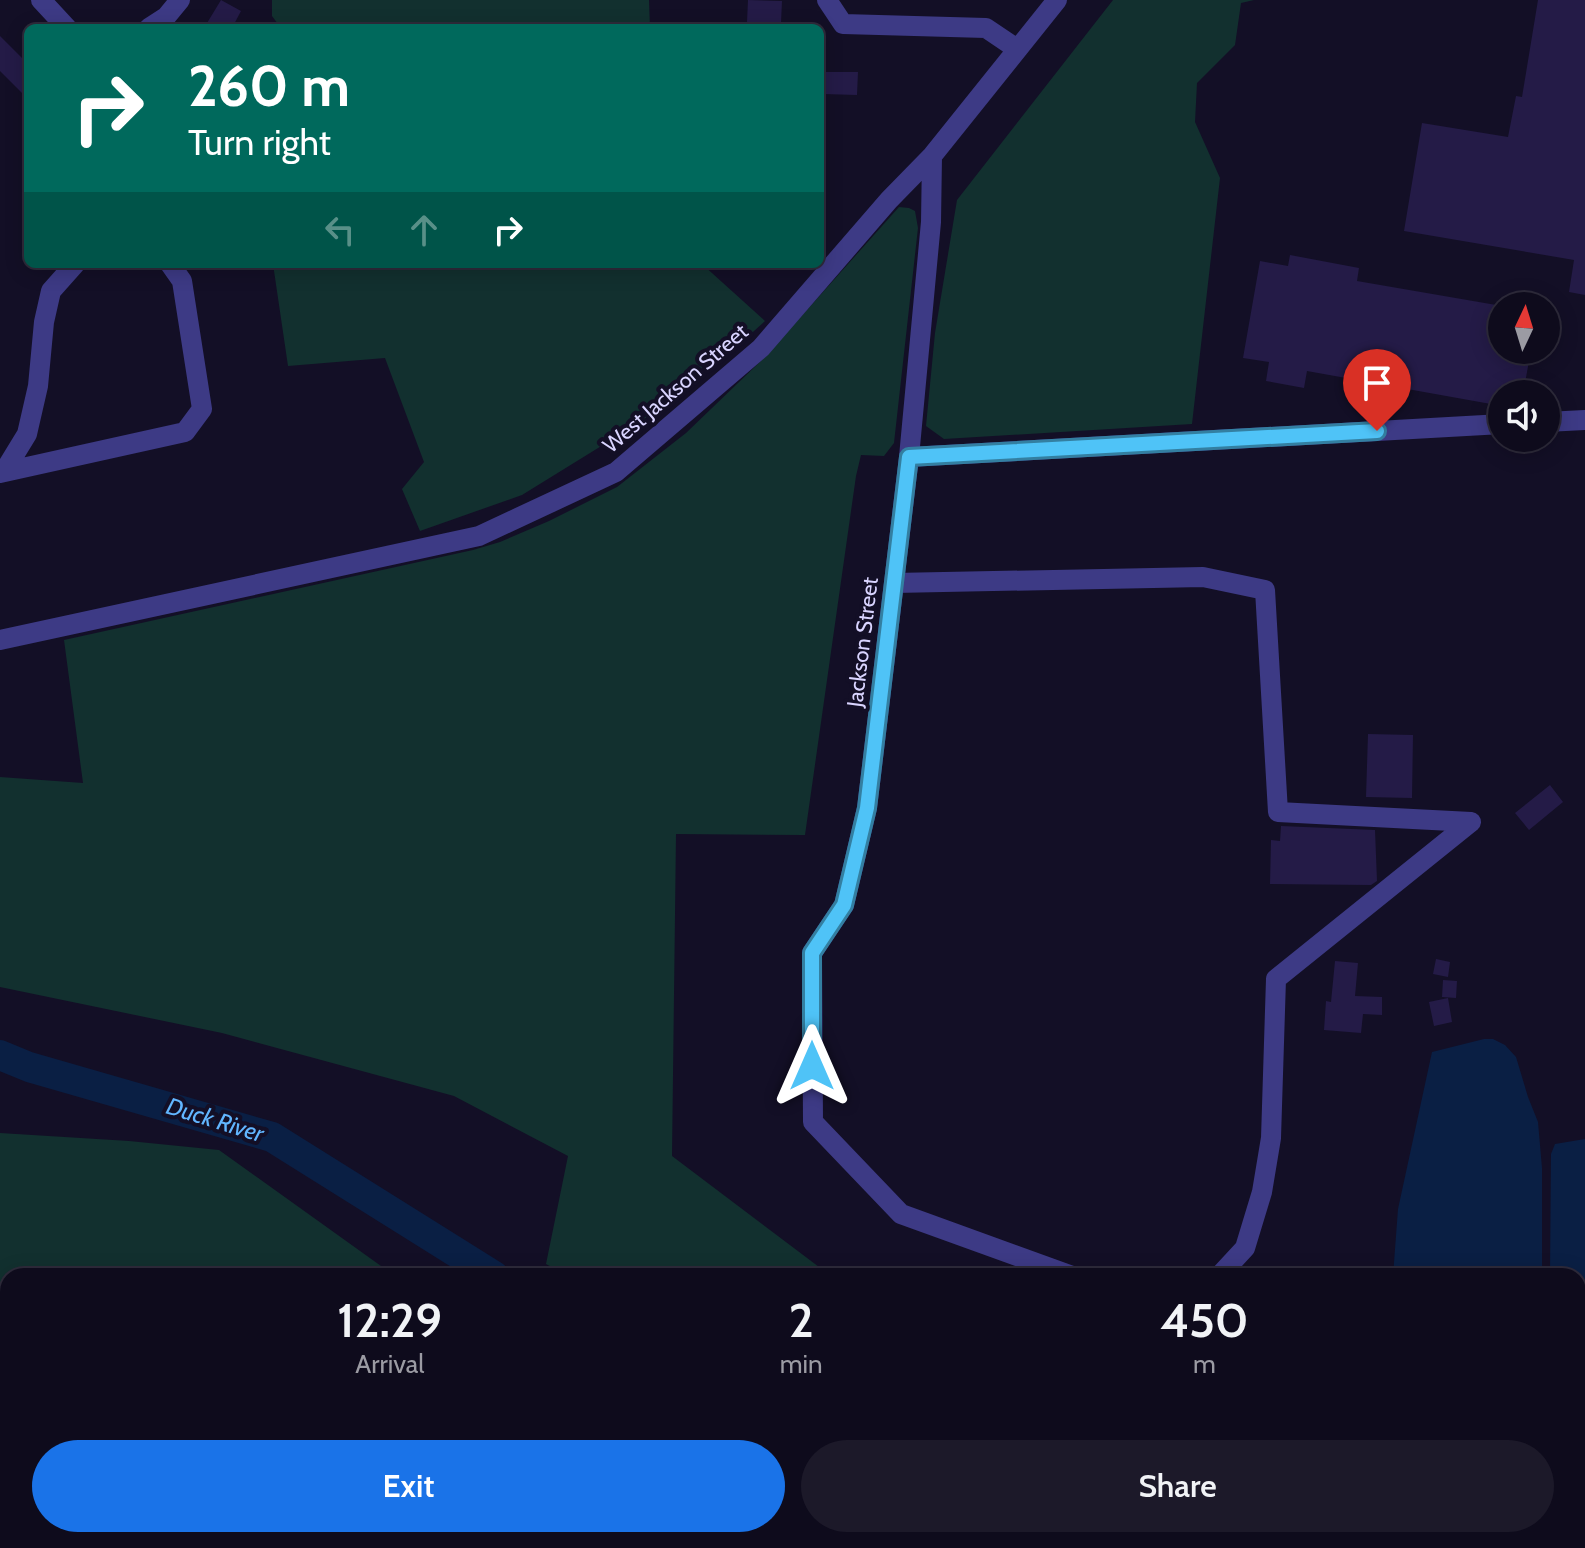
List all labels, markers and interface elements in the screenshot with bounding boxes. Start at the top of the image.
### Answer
text: 260 m [188,52,350,120]
icon: right [56,56,160,160]
text: Turn right [188,120,331,164]
icon: left [318,208,362,252]
icon: ahead [402,208,446,252]
icon: right [486,208,530,252]
north arrow [1488,292,1560,364]
map controls [1488,292,1560,452]
street label: West Jackson Street [597,318,754,459]
pin [1343,349,1411,431]
icon: arrive [1355,361,1399,405]
button: sound [1488,380,1560,452]
street label: Jackson Street [841,575,884,710]
position arrow [770,1024,854,1108]
water label: Duck River [163,1091,269,1149]
text: 12:29 [337,1291,442,1349]
text: 2 [789,1291,814,1349]
text: 450 [1160,1291,1249,1349]
text: Arrival [355,1348,424,1380]
text: min [780,1348,823,1380]
text: m [1193,1348,1216,1380]
button: Exit [32,1440,785,1532]
button: Share [801,1440,1554,1532]

